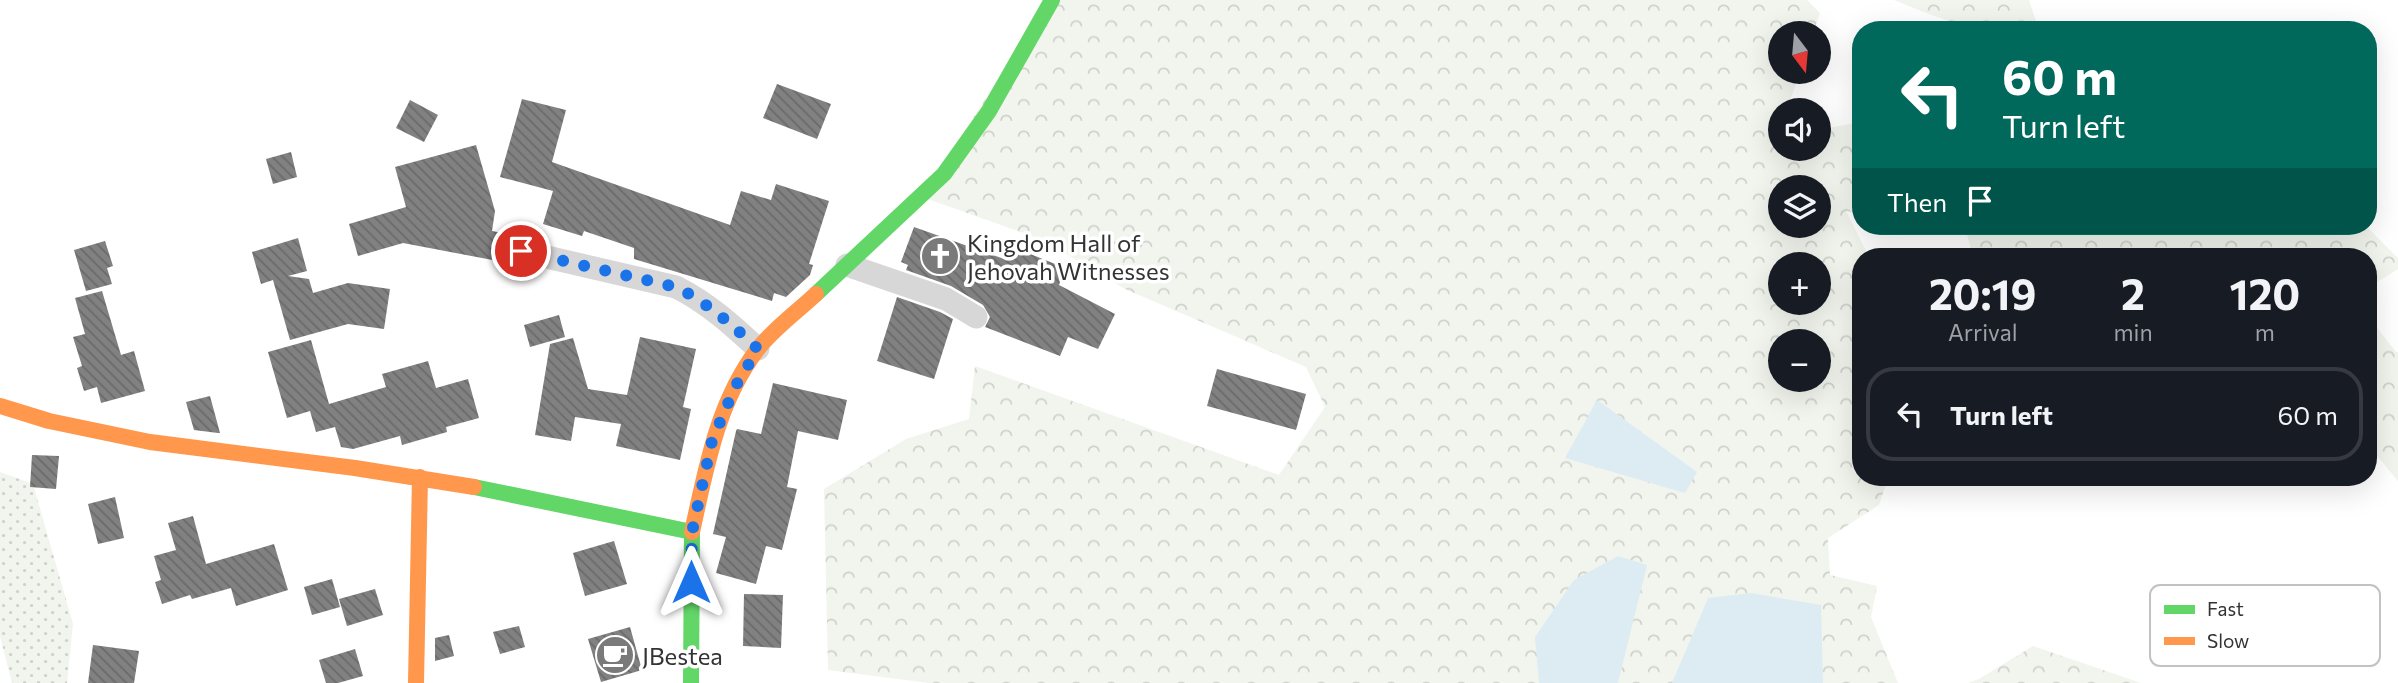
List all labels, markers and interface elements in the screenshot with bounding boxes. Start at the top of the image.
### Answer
north arrow [1768,21,1830,84]
map controls [1768,21,1831,392]
text: 60 m [2002,45,2117,105]
icon: left [1887,49,1978,140]
button: sound [1768,98,1831,161]
text: Turn left [2002,105,2126,145]
button: layers [1768,175,1831,238]
icon: arrive [1961,182,1999,220]
text: Then [1887,186,1947,217]
pin [491,221,551,281]
place label: Kingdom Hall of Jehovah Witnesses [967,228,1170,285]
icon: arrive [502,232,540,270]
church icon: Kingdom Hall of Jehovah Witnesses [919,235,961,277]
button: + [1768,252,1831,315]
text: 20:19 [1929,267,2037,319]
text: 2 [2121,267,2145,319]
text: 120 [2230,267,2300,319]
text: Arrival [1948,318,2018,346]
text: min [2113,318,2153,346]
text: m [2255,318,2275,346]
button: − [1768,329,1831,392]
icon: left [1891,395,1929,433]
text: Turn left [1950,399,2053,430]
text: 60 m [2278,399,2338,430]
position arrow [654,545,728,619]
legend [2150,585,2380,666]
text: Fast [2207,597,2244,620]
text: Slow [2207,629,2249,652]
cafe icon: JBestea [594,634,636,676]
place label: JBestea [642,641,723,670]

